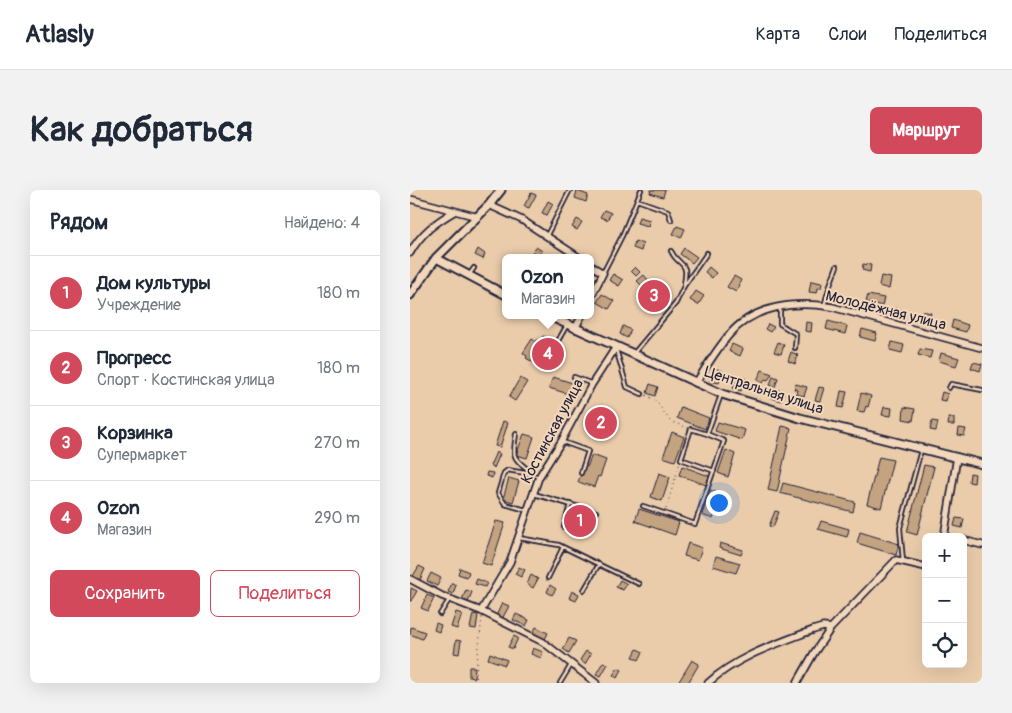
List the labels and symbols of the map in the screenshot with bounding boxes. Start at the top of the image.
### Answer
pin: 3 [638,277,670,315]
street label: Молодёжная улица [824,286,948,335]
pin: 4 [532,335,564,373]
street label: Центральная улица [702,362,826,419]
street label: Костинская улица [517,376,588,487]
pin: 2 [585,404,617,442]
your location [706,490,732,516]
pin: 1 [564,502,596,540]

